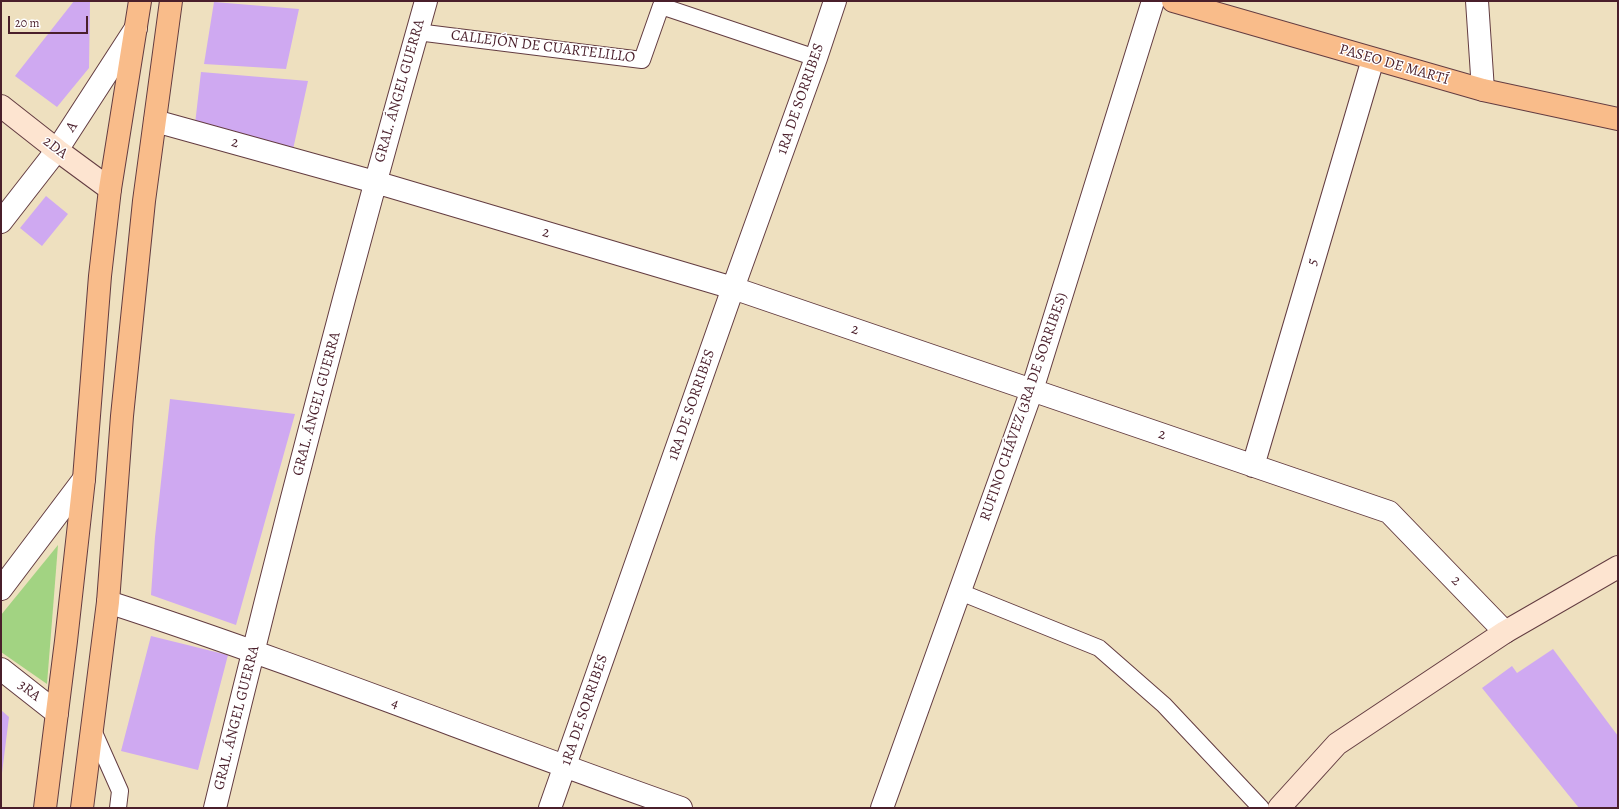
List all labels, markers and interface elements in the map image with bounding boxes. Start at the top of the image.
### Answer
scale bar [10,8,90,34]
text: 20 m [15,15,39,31]
street label: GRAL. ÁNGEL GUERRA [371,17,429,165]
street label: CALLEJÓN DE CUARTELILLO [450,27,636,67]
street label: 1RA DE SORRIBES [774,41,828,157]
street label: PASEO DE MARTÍ [1337,41,1451,89]
street label: A [62,118,82,136]
street label: 2DA [39,133,71,163]
street label: 2 [229,133,241,153]
street label: 2 [540,223,552,243]
street label: 5 [1303,256,1323,268]
street label: RUFINO CHÁVEZ (3RA DE SORRIBES) [976,291,1072,523]
street label: 2 [849,320,861,340]
street label: GRAL. ÁNGEL GUERRA [289,330,345,478]
street label: 1RA DE SORRIBES [665,347,719,463]
street label: 2 [1156,425,1168,445]
street label: 2 [1447,572,1465,590]
street label: GRAL. ÁNGEL GUERRA [210,644,264,792]
street label: 1RA DE SORRIBES [558,652,612,768]
street label: 3RA [14,676,44,706]
street label: 4 [389,694,401,714]

